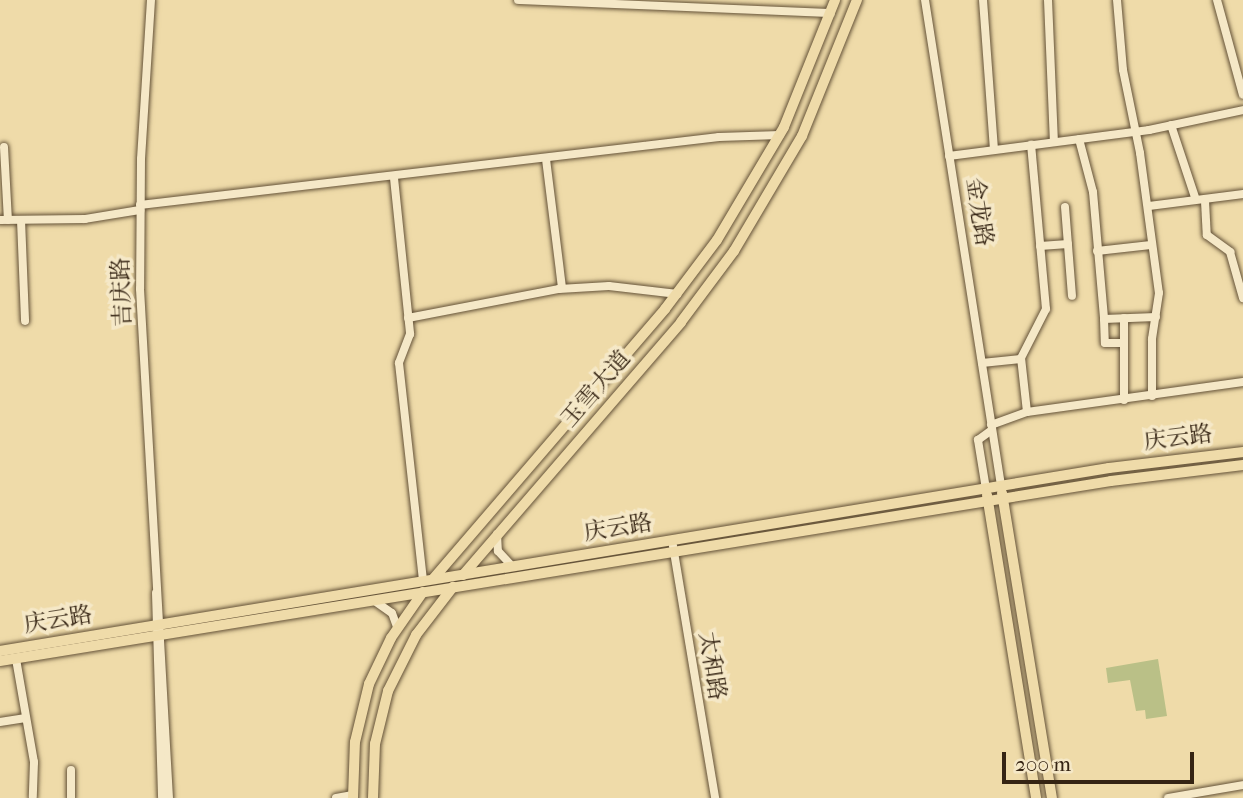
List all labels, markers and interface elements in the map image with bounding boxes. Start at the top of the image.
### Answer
street label: 金龙路 [960,176,998,248]
street label: 吉庆路 [107,257,137,327]
street label: 玉雪大道 [555,345,637,433]
street label: 庆云路 [1142,420,1214,456]
street label: 庆云路 [582,509,654,547]
street label: 庆云路 [22,601,94,639]
street label: 太和路 [693,630,731,702]
scale bar [1005,738,1198,782]
text: 200 m [1015,752,1071,776]

